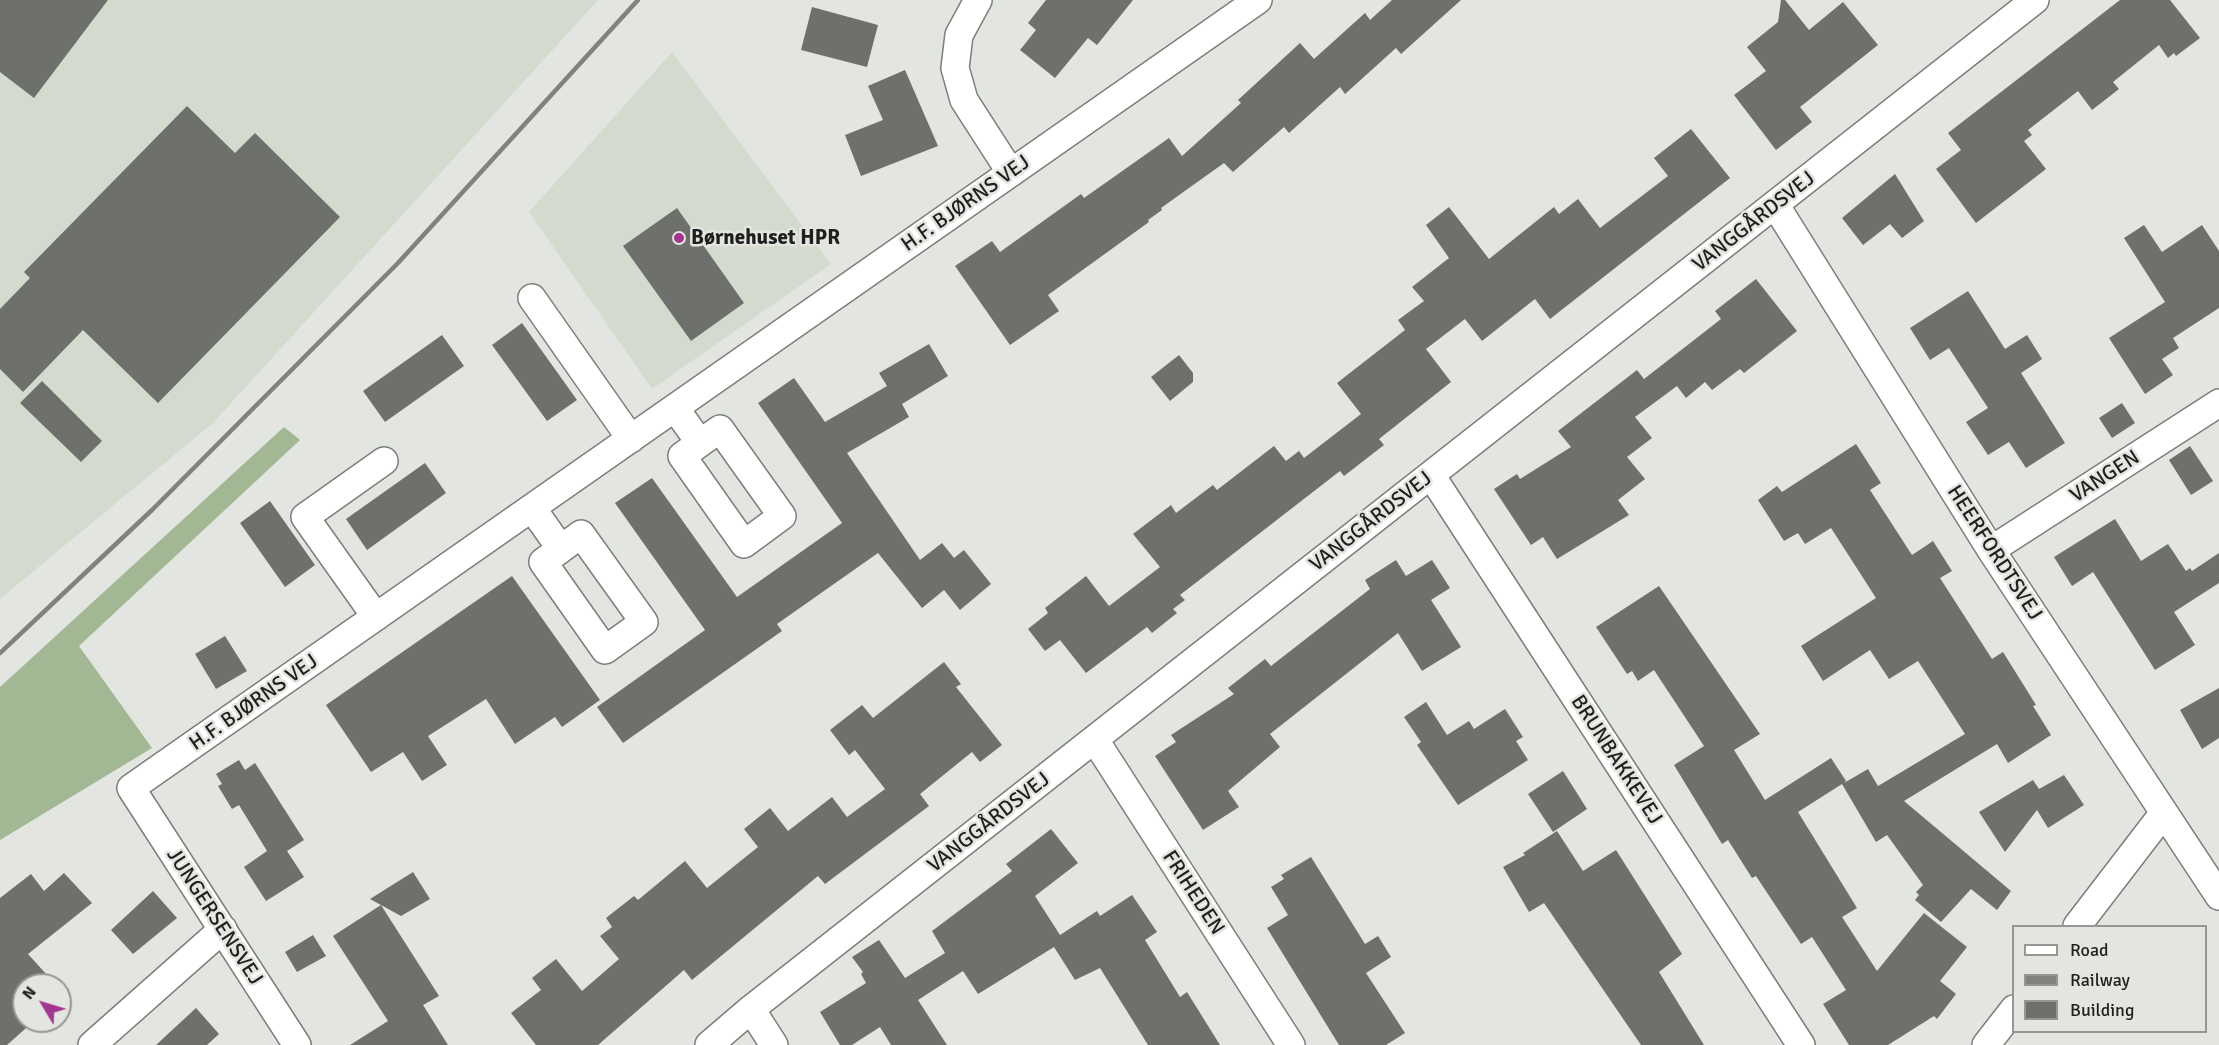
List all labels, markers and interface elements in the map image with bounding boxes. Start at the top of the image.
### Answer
street label: H.F. BJØRNS VEJ [897,150,1035,258]
street label: VANGGÅRDSVEJ [1688,166,1820,278]
place label: Børnehuset HPR [691,225,840,251]
marker: Børnehuset HPR [672,231,686,245]
street label: VANGEN [2066,445,2144,509]
street label: VANGGÅRDSVEJ [1305,466,1437,578]
street label: HEERFORDTSVEJ [1941,481,2047,625]
street label: H.F. BJØRNS VEJ [185,649,323,757]
street label: BRUNBAKKEVEJ [1565,691,1667,829]
street label: VANGGÅRDSVEJ [923,767,1055,879]
street label: JUNGERSENSVEJ [160,844,268,990]
street label: FRIHEDEN [1156,846,1230,940]
legend [2012,925,2207,1033]
text: Road [2070,939,2109,961]
text: Railway [2070,969,2130,991]
north arrow [12,973,72,1033]
text: N [18,983,41,1004]
text: Building [2070,999,2134,1021]

